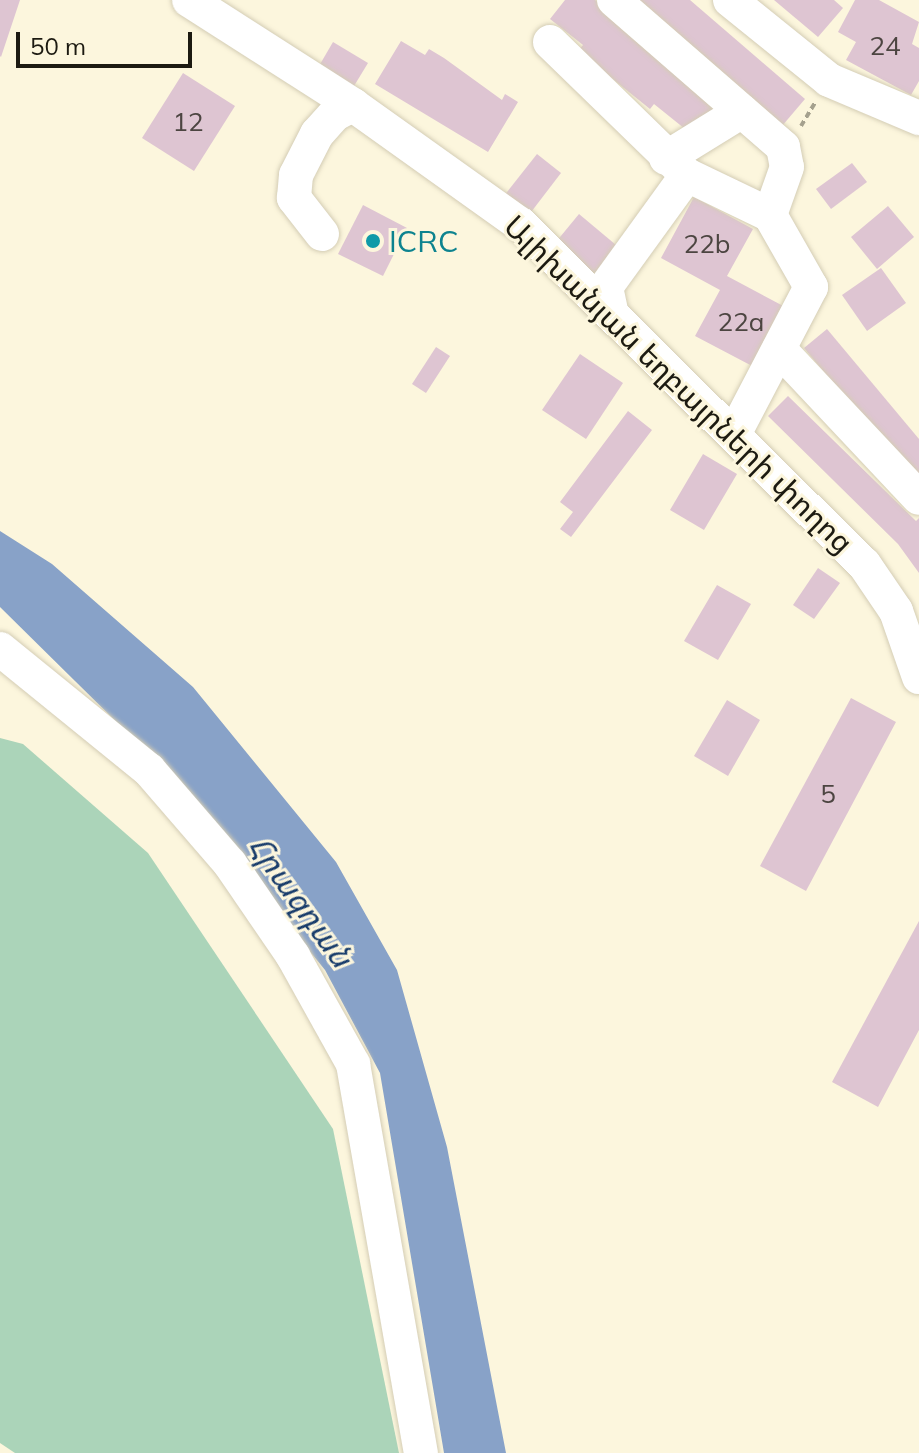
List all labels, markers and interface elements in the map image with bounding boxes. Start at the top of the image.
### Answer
scale bar [20,16,196,66]
house number: 24 [869,30,901,62]
text: 50 m [30,31,86,61]
house number: 12 [172,106,204,138]
street label: Ալիխանյան եղբայրների փողոց [497,207,861,561]
place label: ICRC [389,223,458,259]
house number: 22b [684,228,730,260]
marker: ICRC [364,232,382,250]
house number: 22a [718,306,764,338]
house number: 5 [820,778,836,810]
water label: Հրազդան [240,828,362,974]

